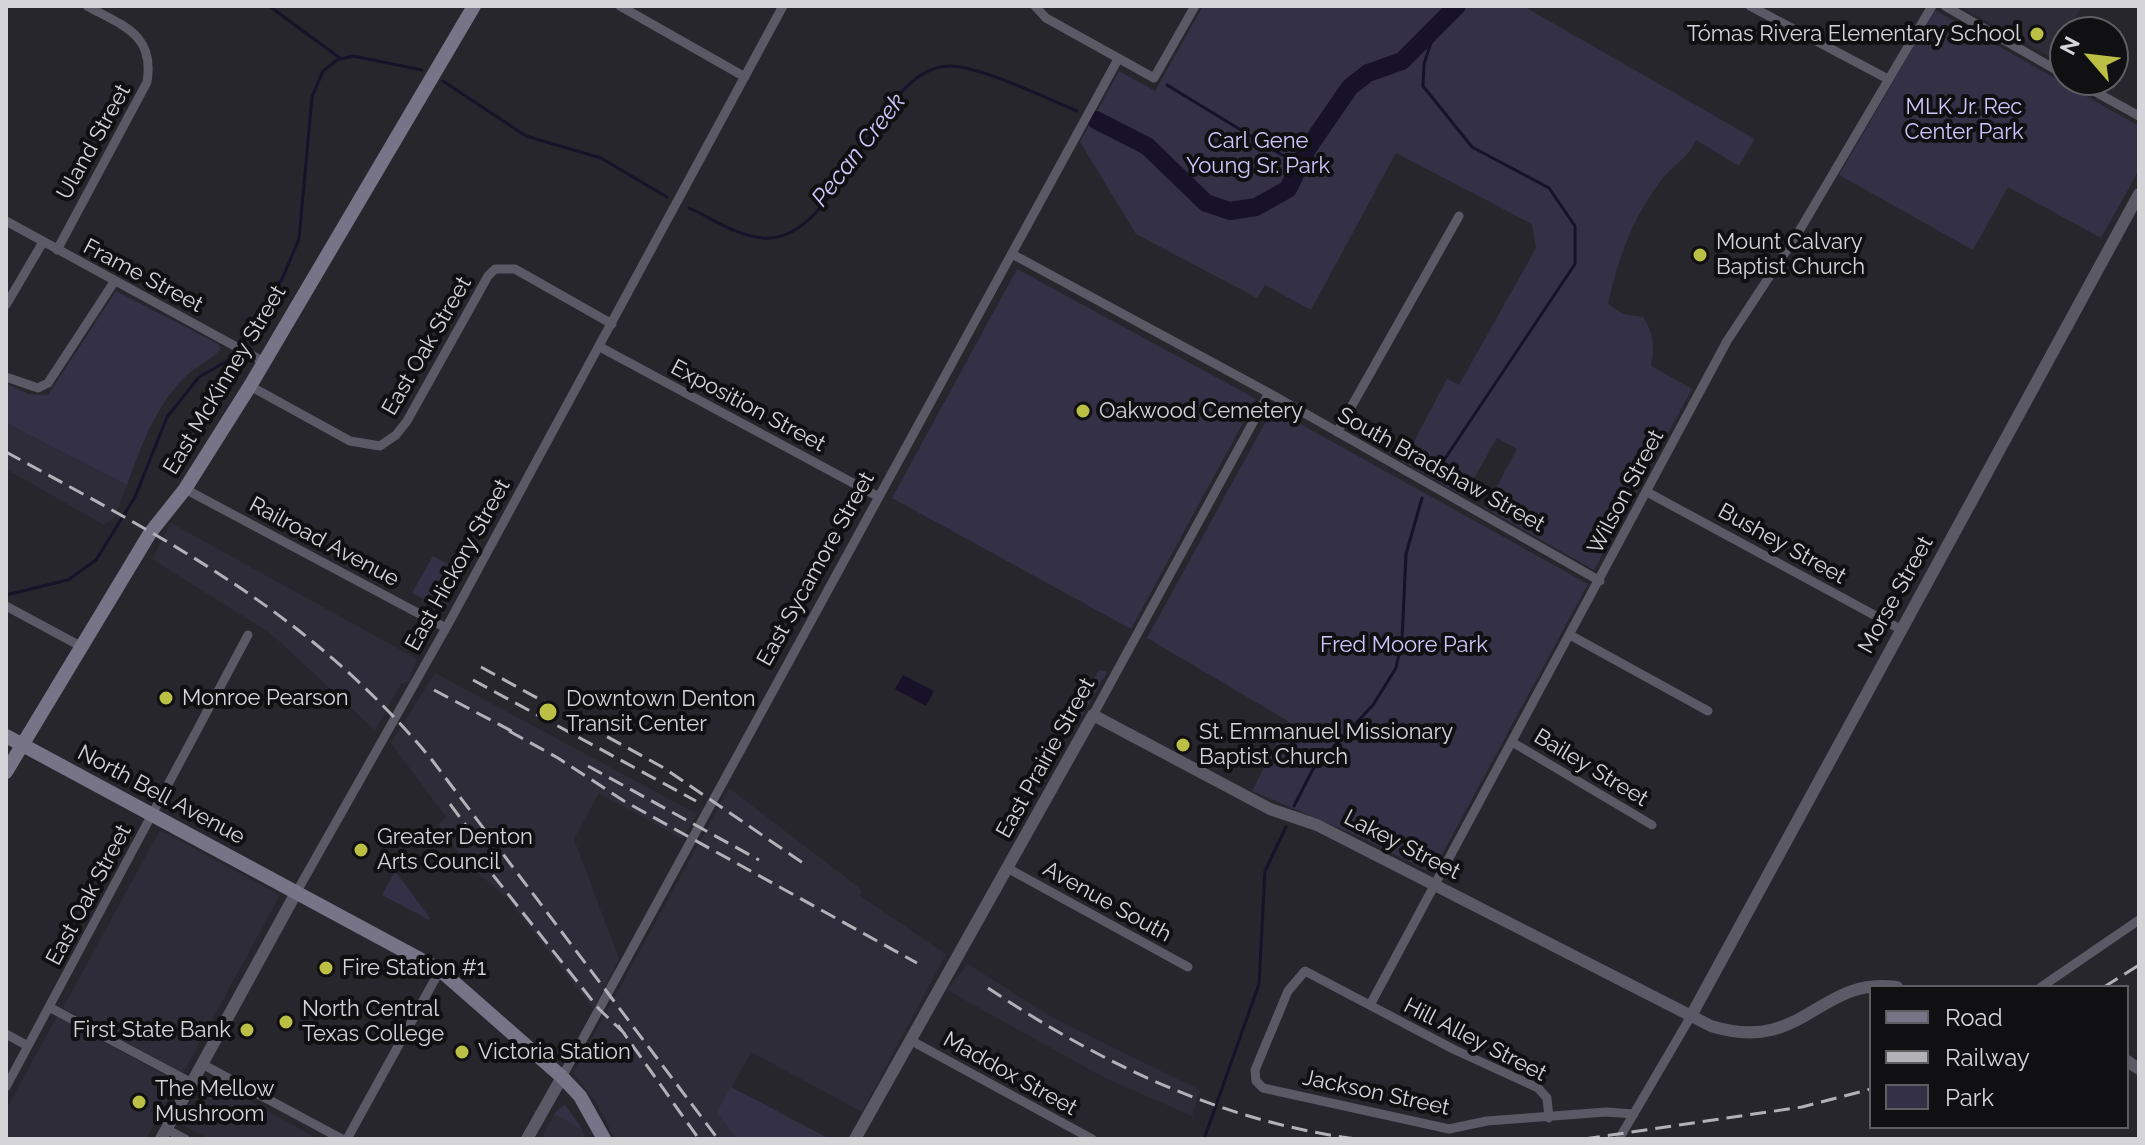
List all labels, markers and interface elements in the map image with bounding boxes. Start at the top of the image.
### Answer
north arrow [2049,16,2129,96]
place label: Tómas Rivera Elementary School [1687,21,2021,47]
marker: Tómas Rivera Elementary School [2028,25,2046,43]
text: N [2054,32,2085,59]
street label: Uland Street [52,80,136,204]
water label: Pecan Creek [806,88,912,212]
park label: MLK Jr. Rec Center Park [1904,94,2024,146]
park label: Carl Gene Young Sr. Park [1186,128,1330,180]
place label: Mount Calvary Baptist Church [1716,229,1865,280]
street label: Frame Street [79,233,207,319]
marker: Mount Calvary Baptist Church [1691,246,1709,264]
street label: East Oak Street [377,272,477,420]
street label: East McKinney Street [158,281,292,479]
street label: Exposition Street [666,354,830,458]
place label: Oakwood Cemetery [1099,398,1303,424]
marker: Oakwood Cemetery [1074,402,1092,420]
street label: South Bradshaw Street [1333,402,1549,538]
street label: Wilson Street [1582,425,1670,559]
street label: East Sycamore Street [752,467,880,671]
street label: East Hickory Street [400,474,516,656]
street label: Railroad Avenue [245,491,403,593]
street label: Bushey Street [1713,498,1851,590]
street label: Morse Street [1853,532,1939,658]
park label: Fred Moore Park [1320,632,1488,658]
street label: East Prairie Street [991,673,1101,843]
place label: Monroe Pearson [182,685,349,711]
place label: Downtown Denton Transit Center [566,686,756,738]
marker: Monroe Pearson [157,689,175,707]
marker: Downtown Denton Transit Center [537,701,559,723]
place label: St. Emmanuel Missionary Baptist Church [1199,719,1453,770]
street label: Bailey Street [1529,724,1653,812]
marker: St. Emmanuel Missionary Baptist Church [1174,736,1192,754]
street label: North Bell Avenue [73,740,249,850]
street label: Lakey Street [1339,804,1465,886]
street label: East Oak Street [41,820,137,970]
place label: Greater Denton Arts Council [377,824,533,876]
marker: Greater Denton Arts Council [352,841,370,859]
street label: Avenue South [1038,856,1176,948]
place label: Fire Station #1 [342,955,486,981]
marker: Fire Station #1 [317,959,335,977]
legend [1869,985,2129,1129]
street label: Hill Alley Street [1399,993,1551,1087]
place label: North Central Texas College [302,996,444,1048]
text: Road [1945,1003,2003,1032]
marker: North Central Texas College [277,1013,295,1031]
place label: First State Bank [73,1017,231,1043]
marker: First State Bank [238,1021,256,1039]
street label: Maddox Street [939,1026,1081,1122]
place label: Victoria Station [478,1039,631,1065]
marker: Victoria Station [453,1043,471,1061]
text: Railway [1945,1043,2030,1072]
street label: Jackson Street [1300,1065,1452,1121]
place label: The Mellow Mushroom [155,1076,274,1128]
text: Park [1945,1083,1994,1112]
marker: The Mellow Mushroom [130,1093,148,1111]

